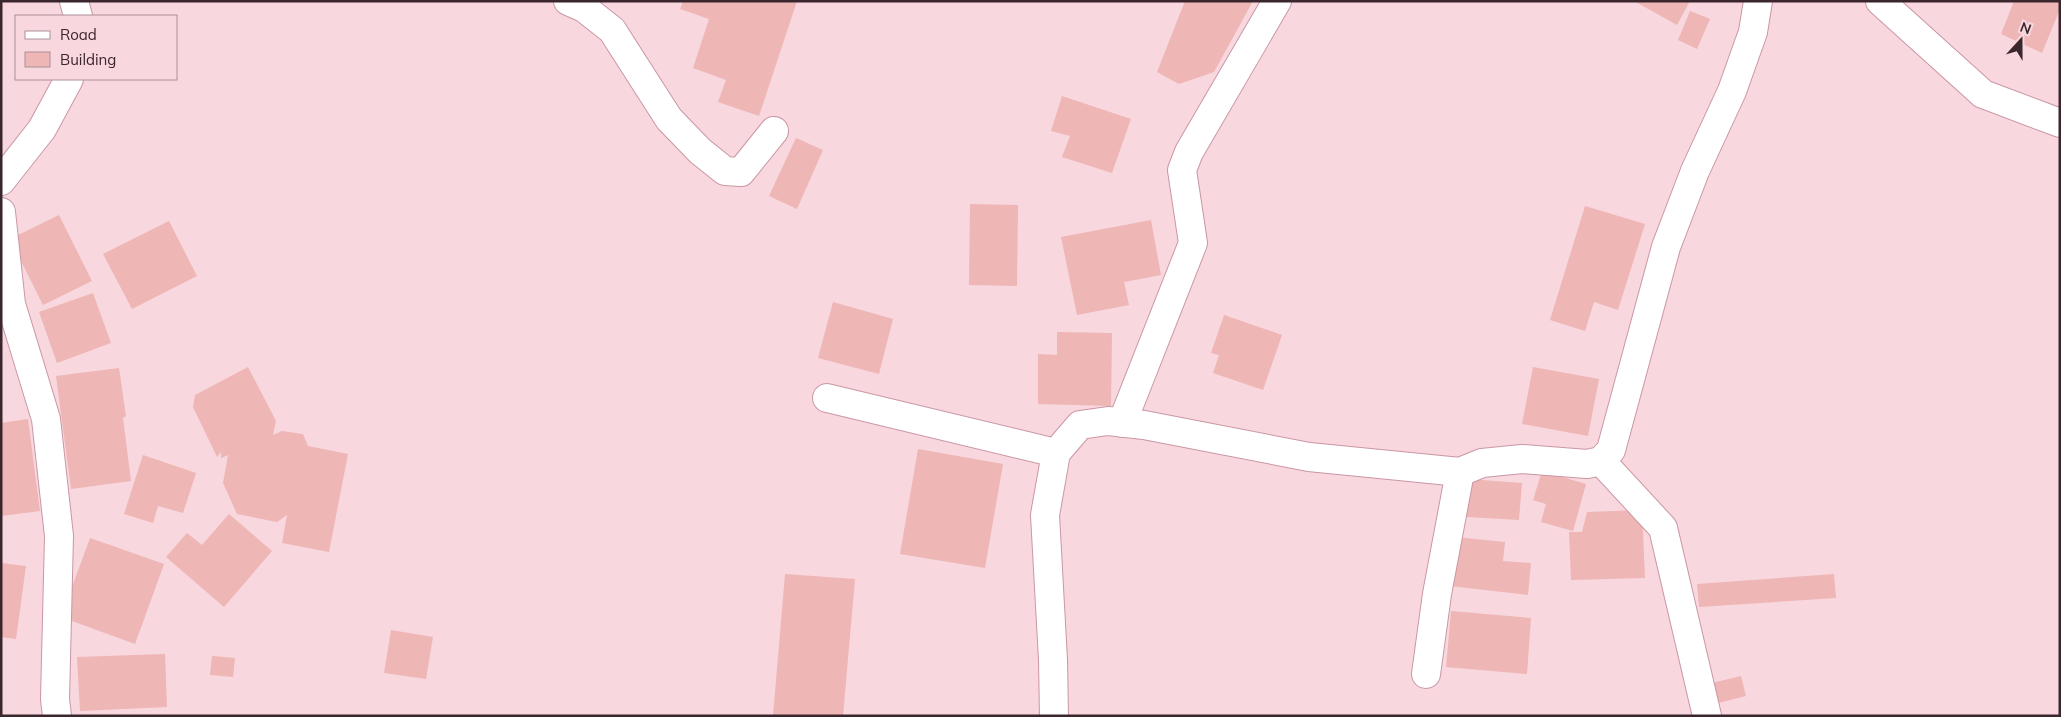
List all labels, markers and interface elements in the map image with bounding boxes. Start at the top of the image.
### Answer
legend [15,15,178,80]
north arrow [1996,15,2046,65]
text: N [2017,18,2034,38]
text: Road [60,25,97,44]
text: Building [60,50,116,69]

